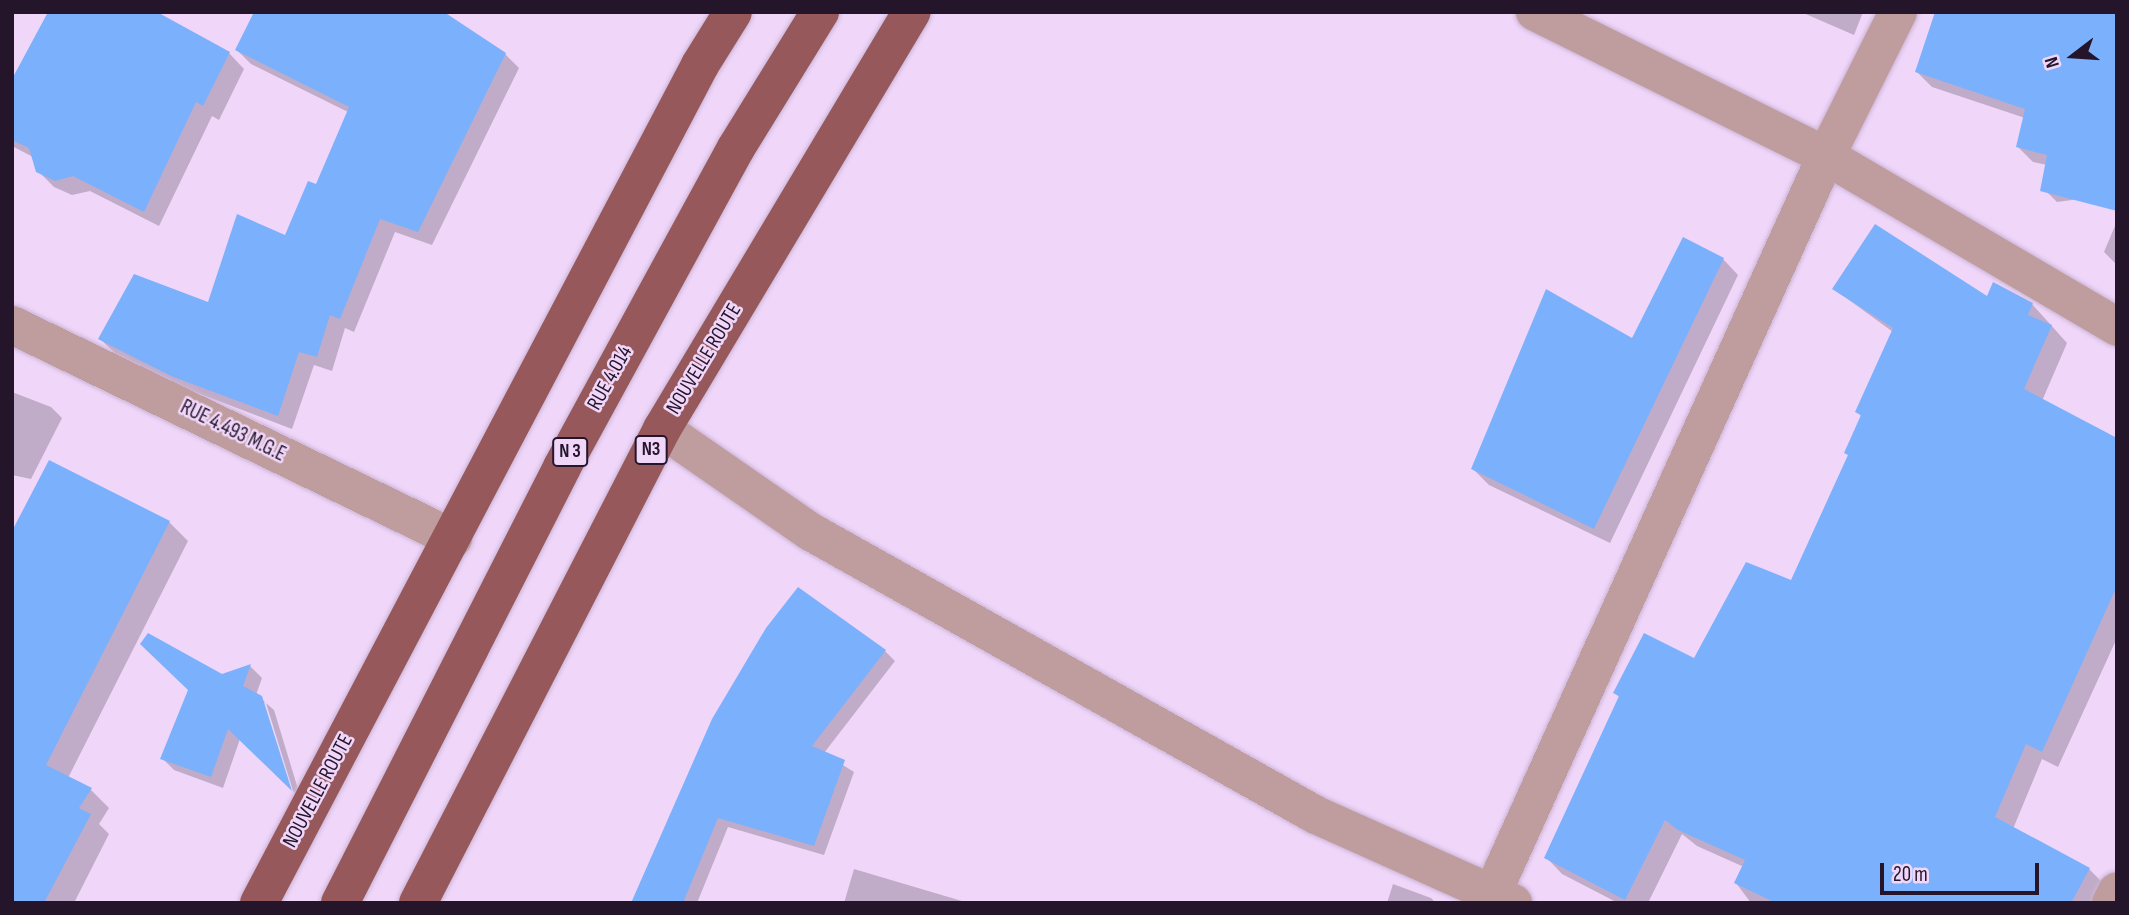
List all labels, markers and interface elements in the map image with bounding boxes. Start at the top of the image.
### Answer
north arrow [2038,21,2108,91]
text: N [2040,54,2065,71]
street label: NOUVELLE ROUTE [661,299,747,419]
street label: RUE 4.014 [582,341,638,415]
street label: RUE 4.493 M.G.E [176,395,290,467]
road number: N3 [634,435,668,466]
road number: N 3 [551,436,589,467]
street label: NOUVELLE ROUTE [278,730,358,852]
scale bar [1884,848,2043,892]
text: 20 m [1893,862,1928,887]

